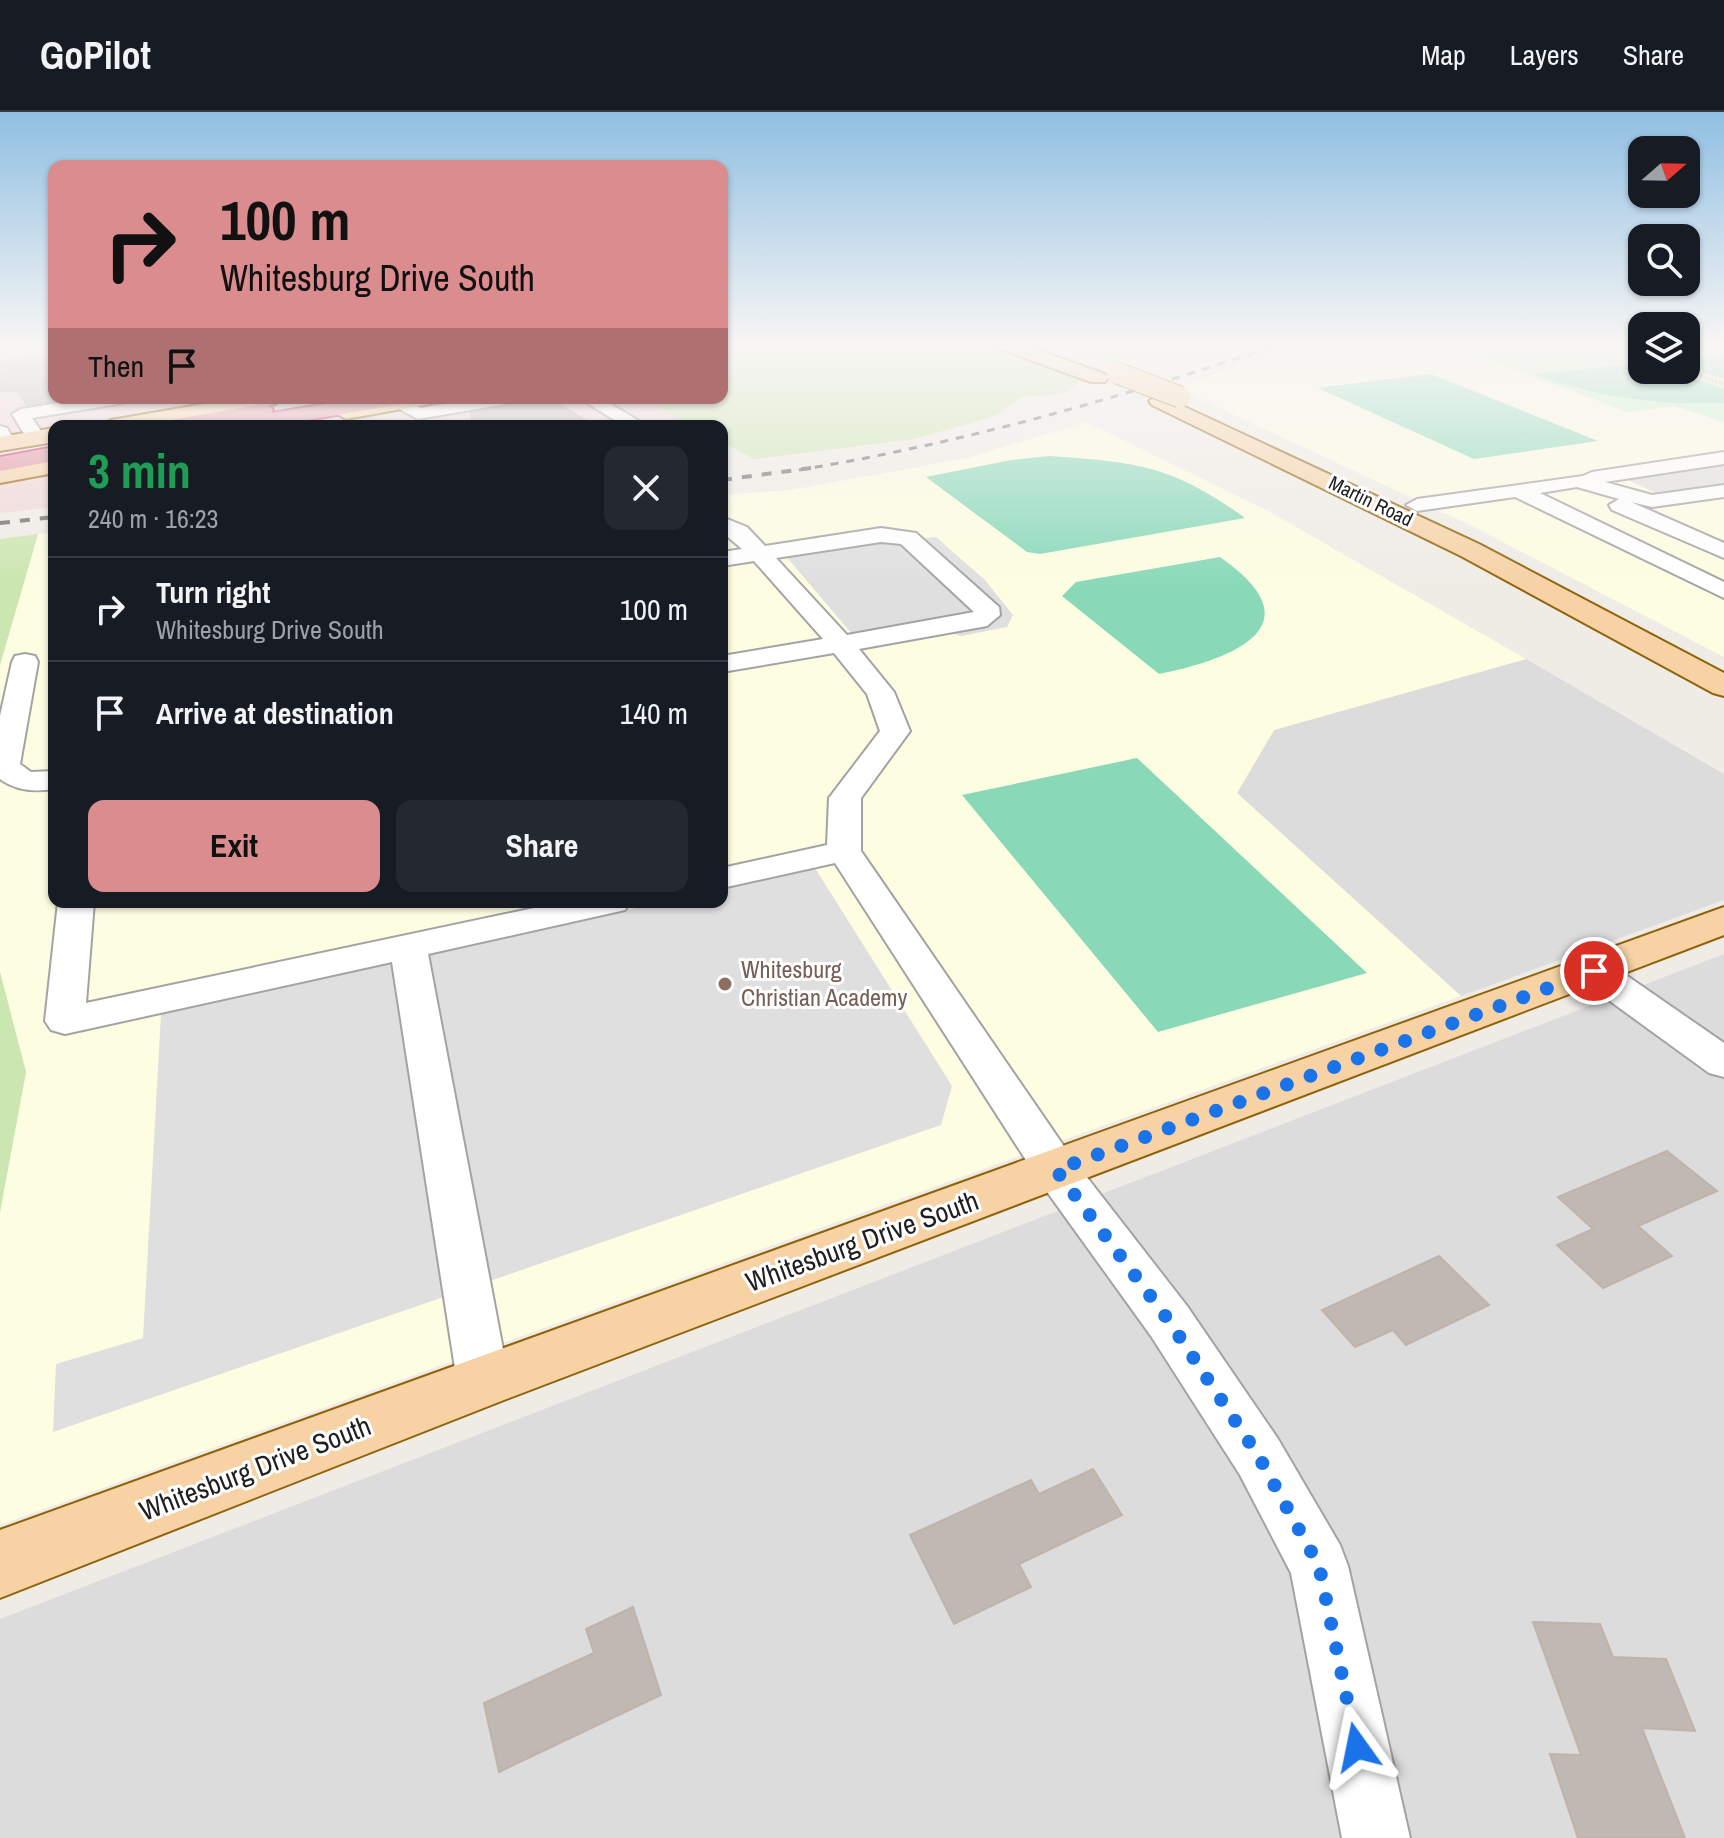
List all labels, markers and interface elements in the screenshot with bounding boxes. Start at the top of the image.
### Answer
text: GoPilot [40,30,151,81]
text: Map [1421,36,1466,74]
text: Layers [1510,36,1579,74]
text: Share [1623,36,1684,74]
north arrow [1628,136,1700,208]
map controls [1628,136,1700,384]
text: 100 m [220,182,350,257]
icon: right [88,192,192,296]
button: search [1628,224,1700,296]
text: Whitesburg Drive South [220,254,535,302]
button: layers [1628,312,1700,384]
icon: arrive [160,344,204,388]
text: Then [88,346,144,386]
text: 3 min [88,438,191,503]
button: close [604,446,688,530]
street label: Martin Road [1325,469,1418,532]
text: 240 m · 16:23 [88,501,218,536]
text: Turn right [156,572,270,612]
icon: right [88,587,132,631]
text: 100 m [620,589,688,629]
text: Whitesburg Drive South [156,612,384,647]
icon: arrive [88,691,132,735]
text: Arrive at destination [156,693,394,733]
text: 140 m [620,693,688,733]
button: Exit [88,800,380,892]
button: Share [396,800,688,892]
pin [1560,937,1628,1005]
icon: arrive [1572,949,1616,993]
place label: Whitesburg Christian Academy [741,953,907,1013]
marker: Whitesburg Christian Academy [716,975,734,993]
street label: Whitesburg Drive South [740,1181,984,1301]
street label: Whitesburg Drive South [134,1406,376,1530]
position arrow [1315,1705,1399,1789]

